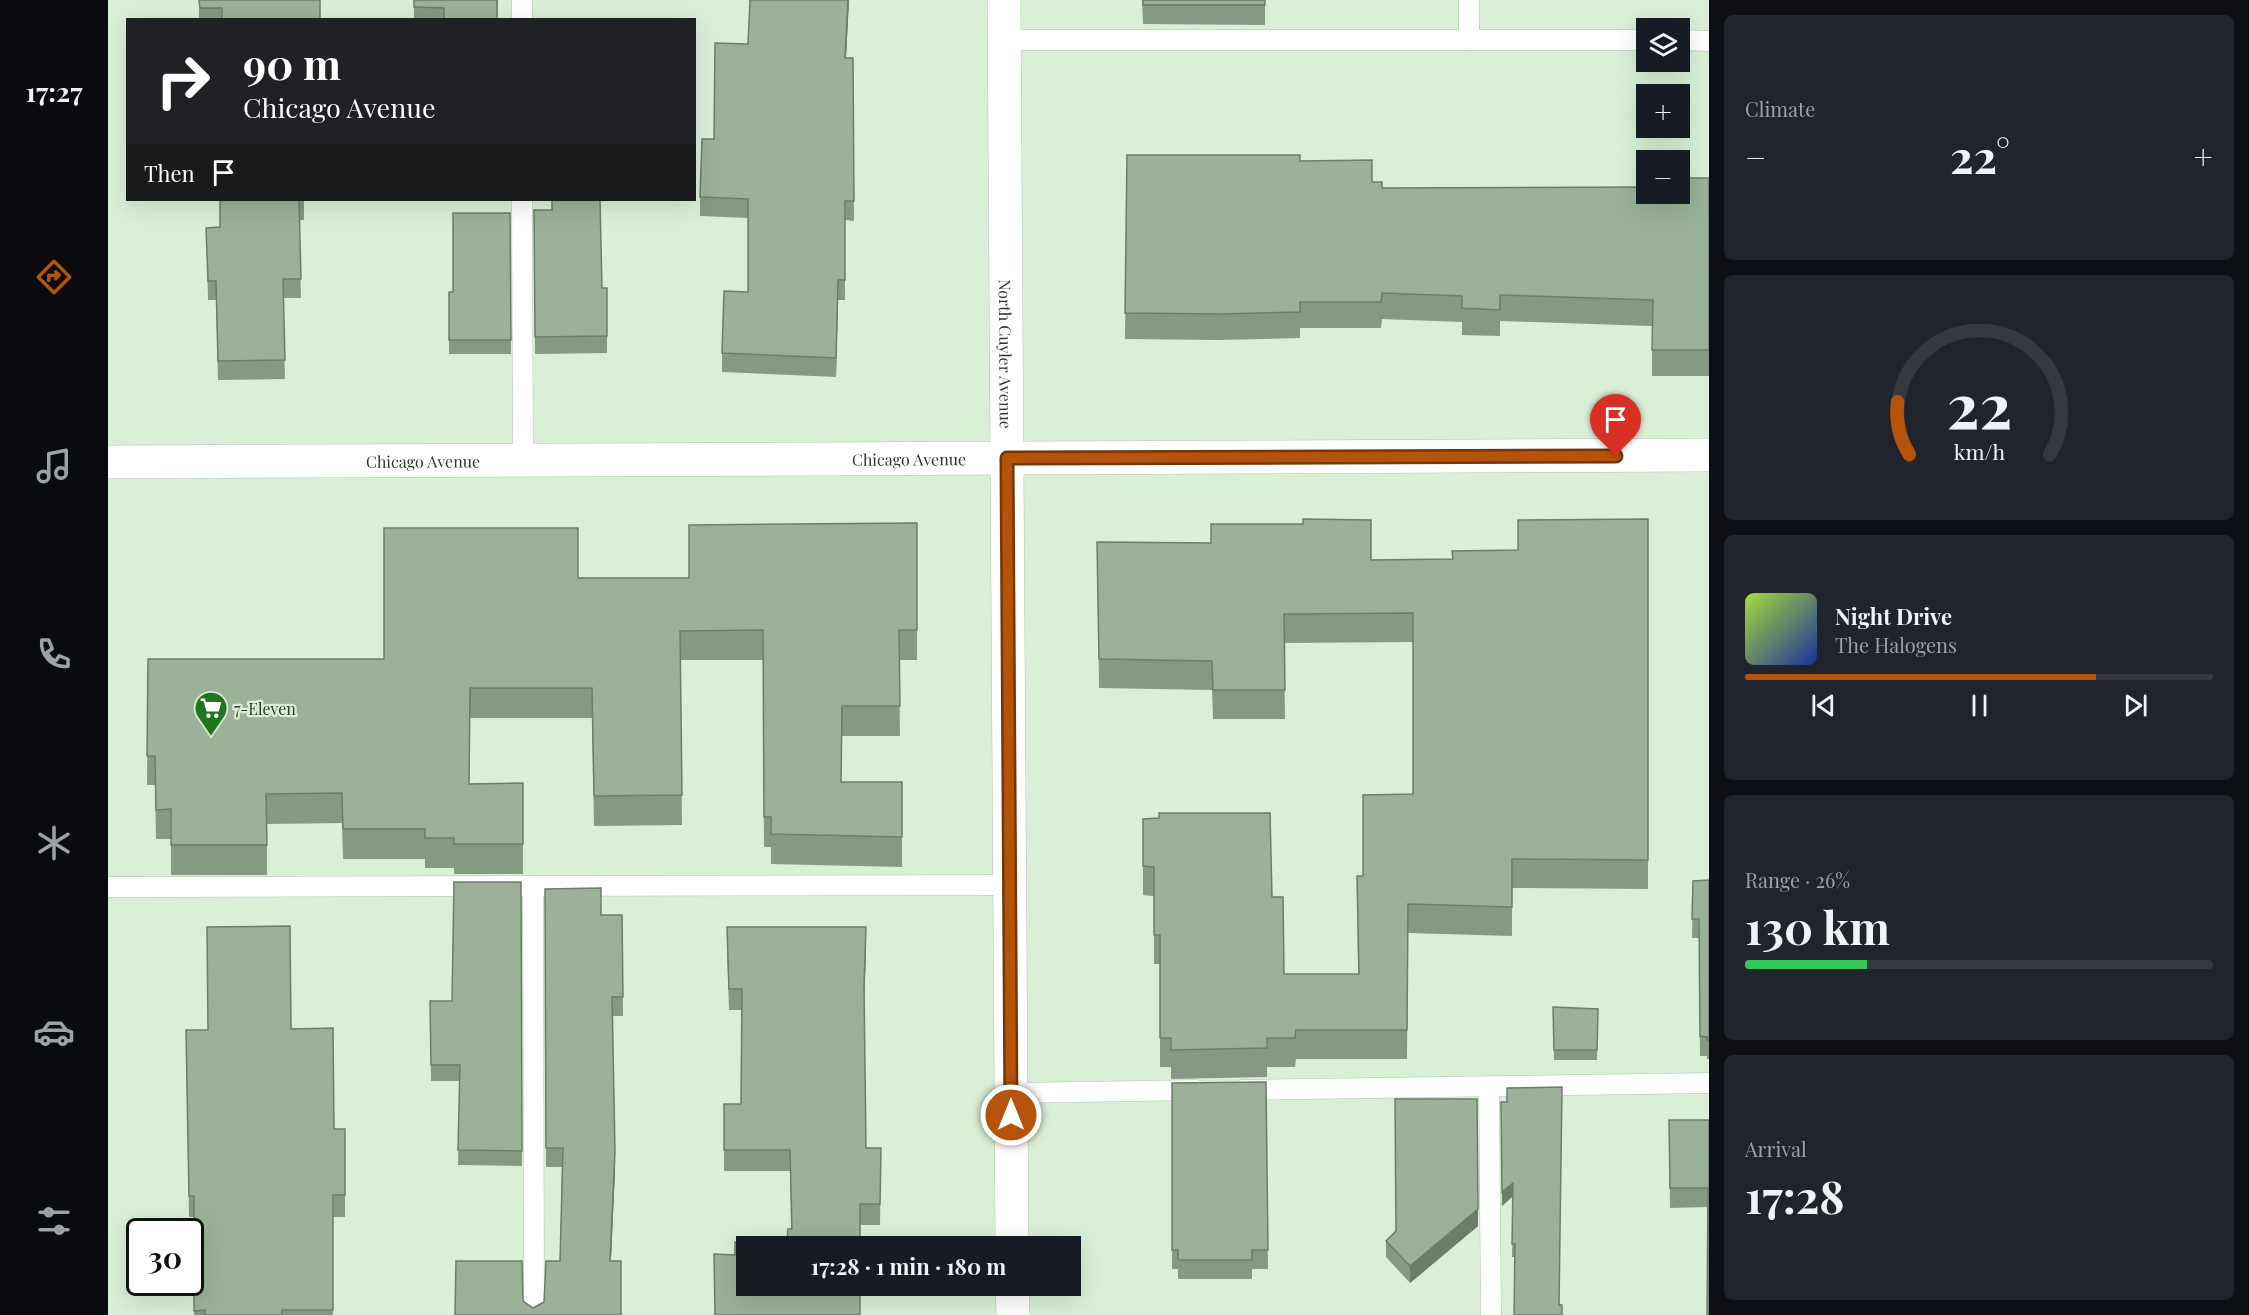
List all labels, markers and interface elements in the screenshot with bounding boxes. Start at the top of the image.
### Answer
map controls [1636,18,1690,204]
button: layers [1636,18,1690,72]
text: 90 m [243,35,341,91]
icon: right [144,42,222,120]
text: 17:27 [26,73,82,109]
button: + [1636,84,1690,138]
text: Chicago Avenue [243,89,436,125]
text: Climate [1745,95,1815,122]
text: 22° [1950,125,2010,185]
text: − [1745,134,1766,178]
text: + [2194,134,2213,178]
button: − [1636,150,1690,204]
icon: arrive [207,156,240,189]
text: Then [144,158,195,188]
icon: directions [33,256,75,298]
street label: North Cuyler Avenue [995,279,1017,429]
text: 22 [1946,361,2012,445]
pin [1590,394,1641,456]
icon: arrive [1599,403,1632,436]
text: km/h [1953,437,2005,465]
icon: music [33,445,75,487]
street label: Chicago Avenue [852,448,966,469]
street label: Chicago Avenue [366,450,480,471]
text: Night Drive [1835,601,1952,631]
text: The Halogens [1835,631,1957,658]
icon: phone [33,633,75,675]
icon: previous [1807,689,1840,722]
icon: pause [1963,689,1996,722]
icon: next [2119,689,2152,722]
supermarket icon: 7-Eleven [193,690,229,737]
place label: 7-Eleven [234,698,296,719]
icon: climate [33,822,75,864]
text: Range · 26% [1745,866,1850,893]
text: 130 km [1745,896,1890,956]
icon: car [33,1011,75,1053]
position arrow [979,1083,1043,1147]
text: Arrival [1745,1135,1807,1162]
text: 17:28 [1745,1165,1845,1225]
icon: filters [33,1200,75,1242]
speed limit sign: 30 [126,1218,204,1296]
text: 17:28 · 1 min · 180 m [811,1251,1006,1281]

